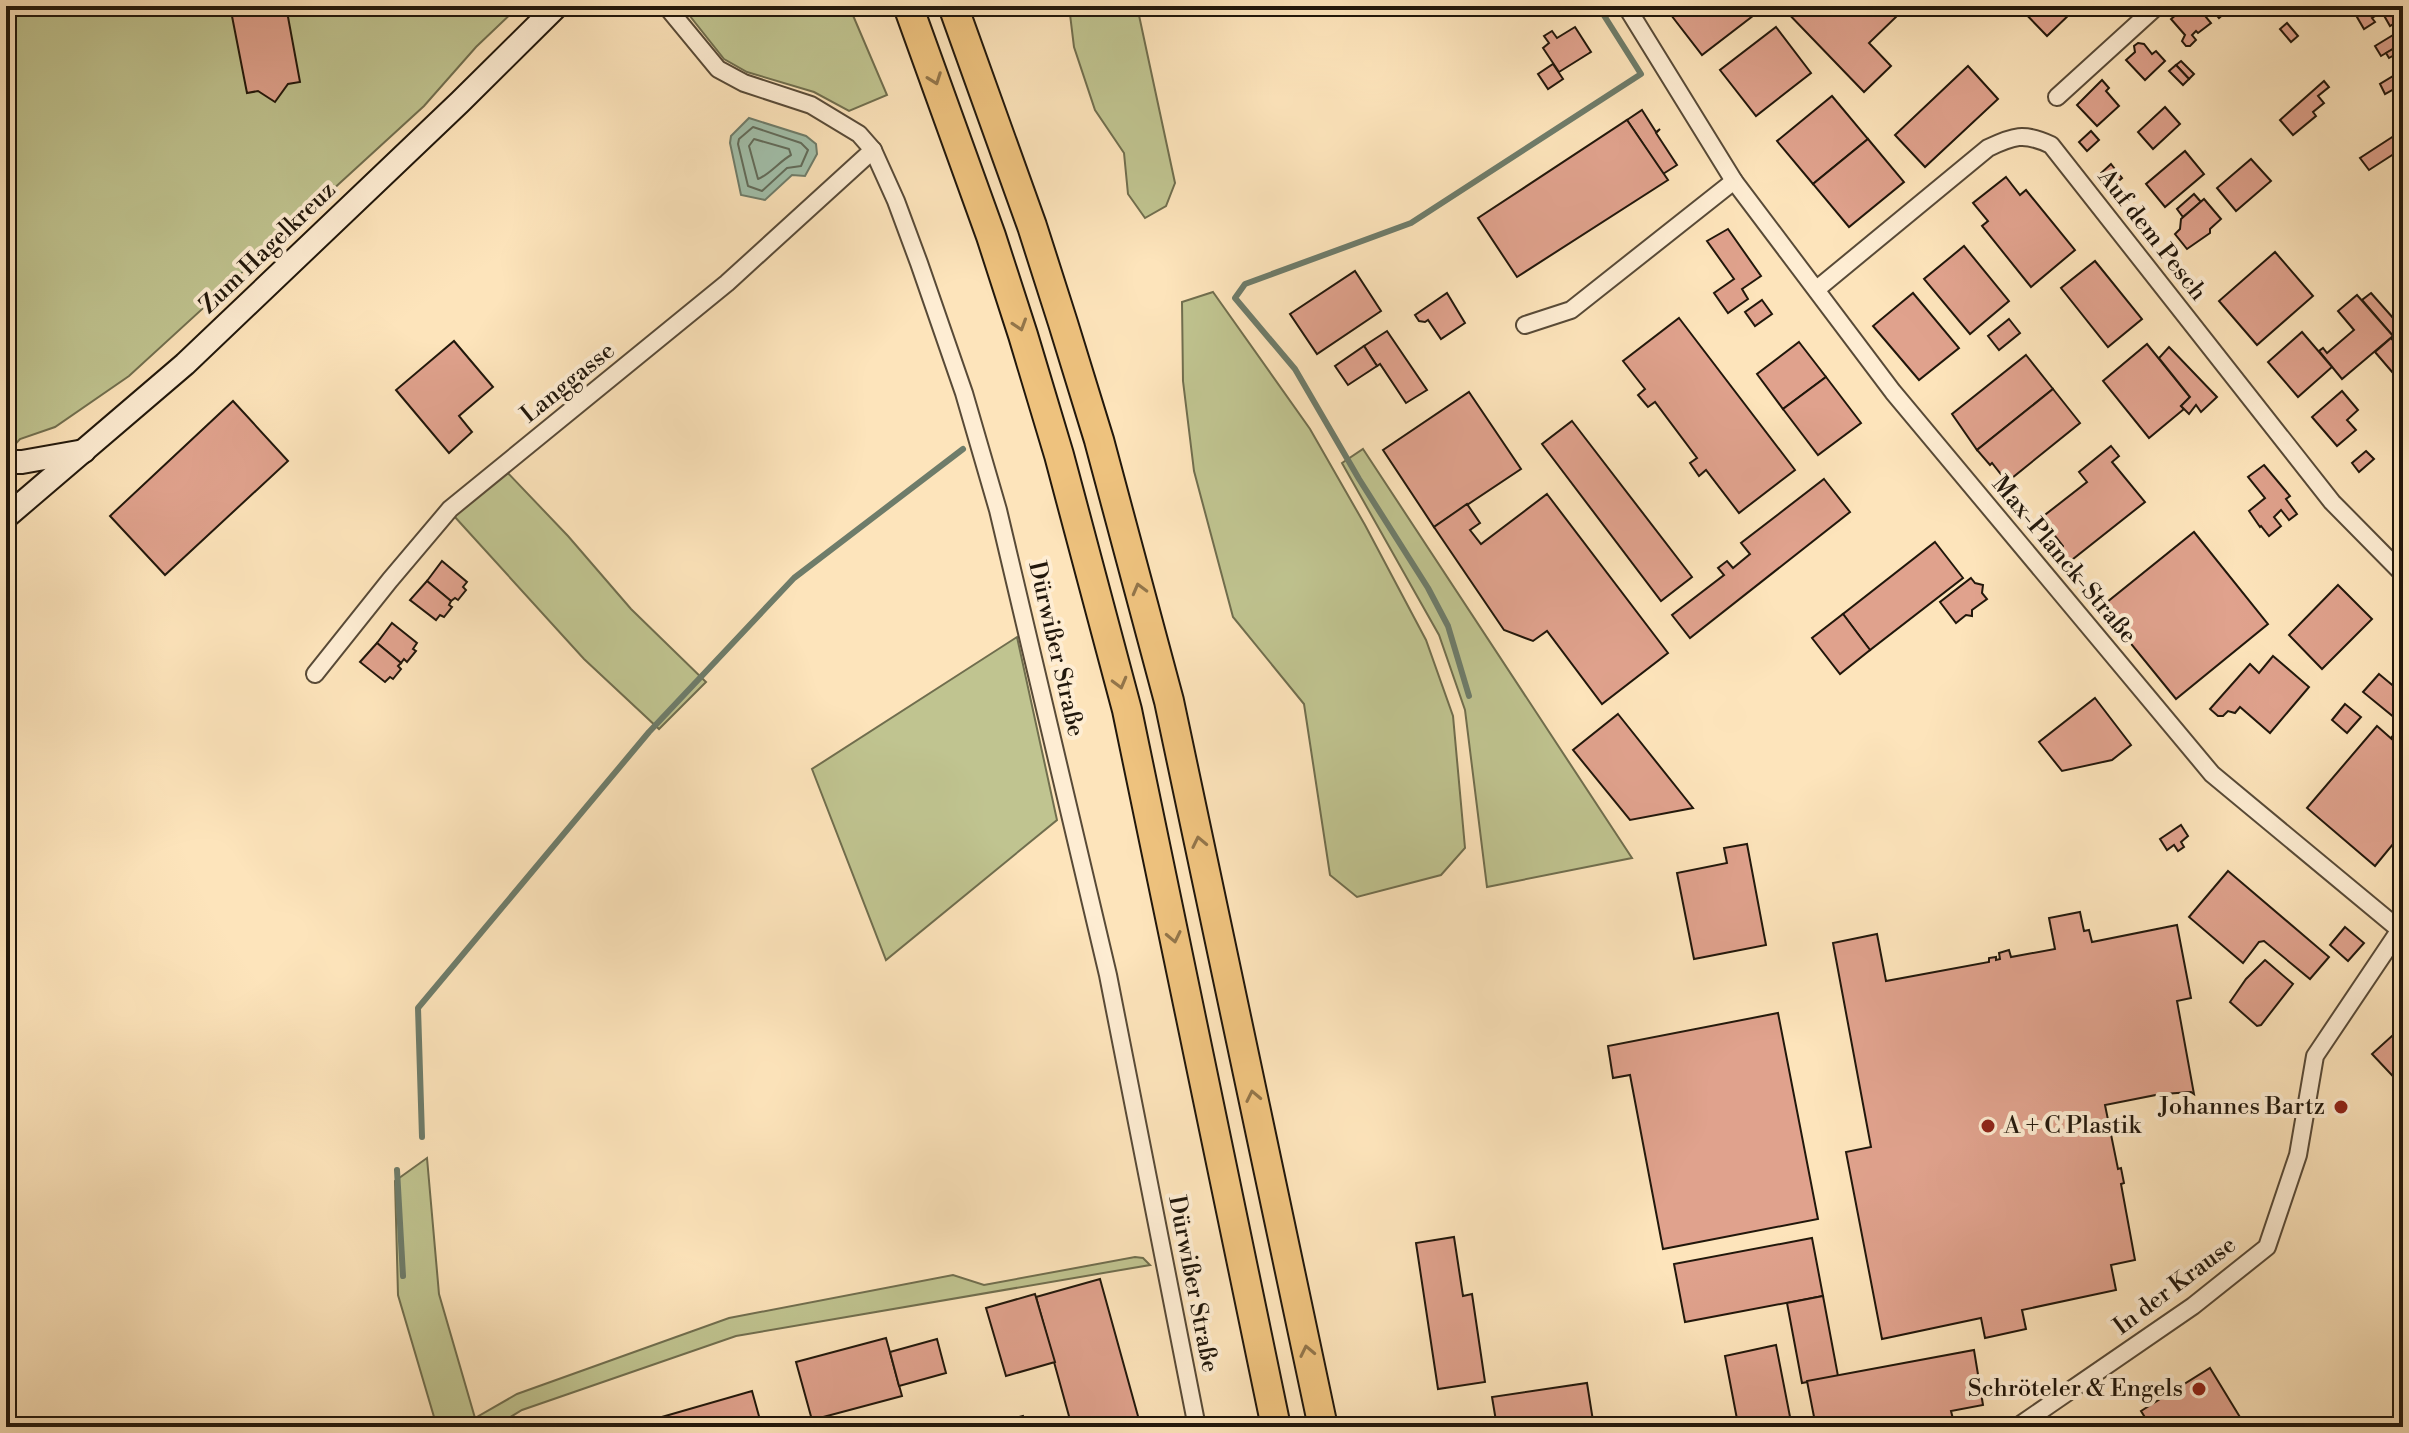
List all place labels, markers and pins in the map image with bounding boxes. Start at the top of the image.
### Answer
place label: Johannes Bartz [2158,1092,2325,1122]
marker: Johannes Bartz [2332,1098,2350,1116]
place label: A + C Plastik [2003,1111,2142,1141]
marker: A + C Plastik [1979,1117,1997,1135]
place label: Schröteler & Engels [1968,1374,2183,1404]
marker: Schröteler & Engels [2190,1380,2208,1398]

